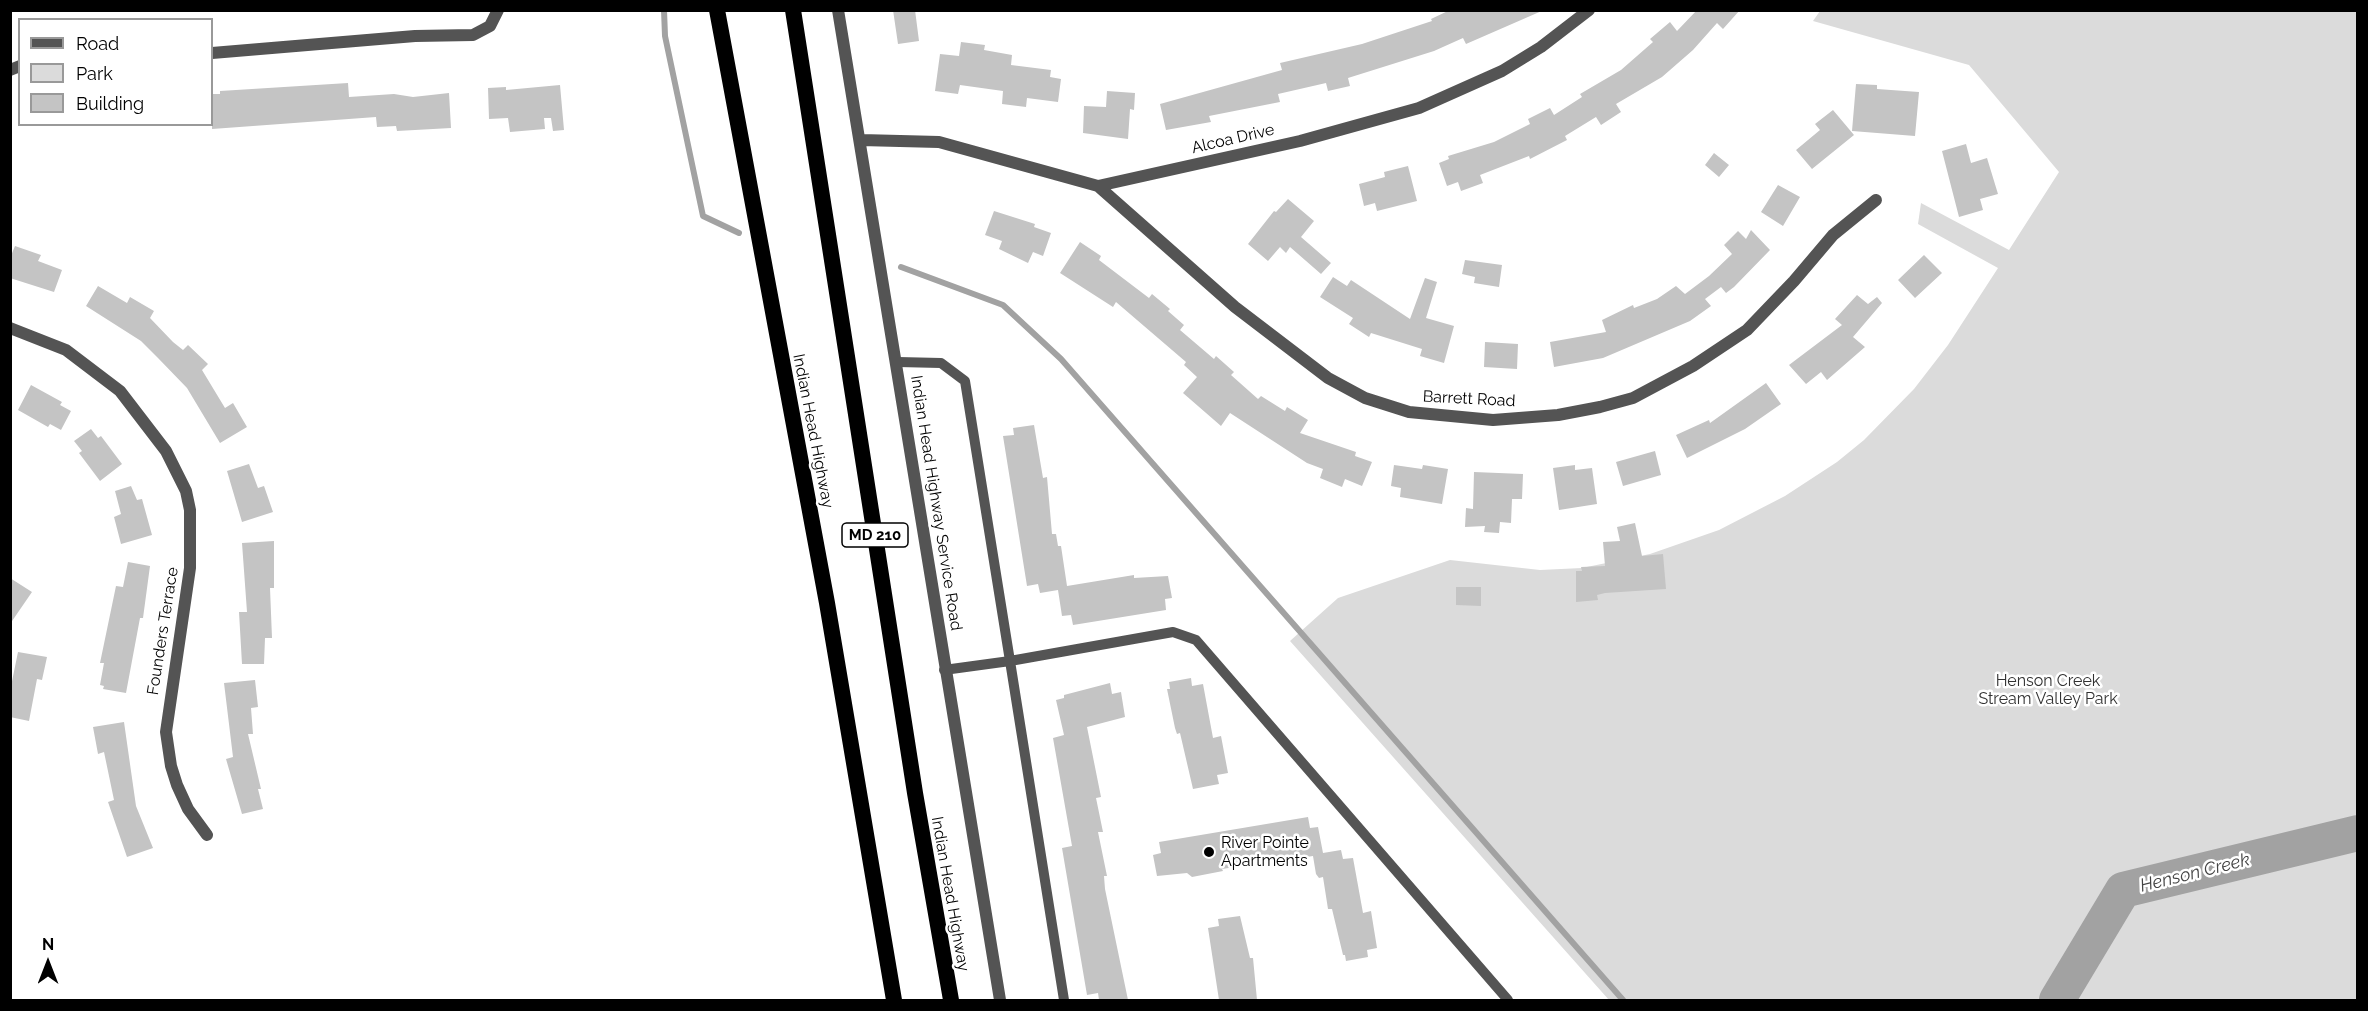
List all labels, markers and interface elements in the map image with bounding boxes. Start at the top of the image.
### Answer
legend [18,18,213,126]
text: Road [76,33,119,54]
text: Park [76,63,113,84]
text: Building [76,93,144,114]
street label: Alcoa Drive [1190,120,1276,158]
street label: Indian Head Highway [789,352,837,510]
street label: Indian Head Highway Service Road [906,374,966,632]
street label: Barrett Road [1422,387,1516,411]
road number: MD 210 [842,523,908,547]
street label: Founders Terrace [143,566,183,696]
park label: Henson Creek Stream Valley Park [1978,671,2118,709]
street label: Indian Head Highway [927,815,973,973]
place label: River Pointe Apartments [1221,833,1309,871]
marker: River Pointe Apartments [1202,845,1216,859]
water label: Henson Creek [2138,849,2252,897]
north arrow [18,933,78,993]
text: N [42,935,54,954]

